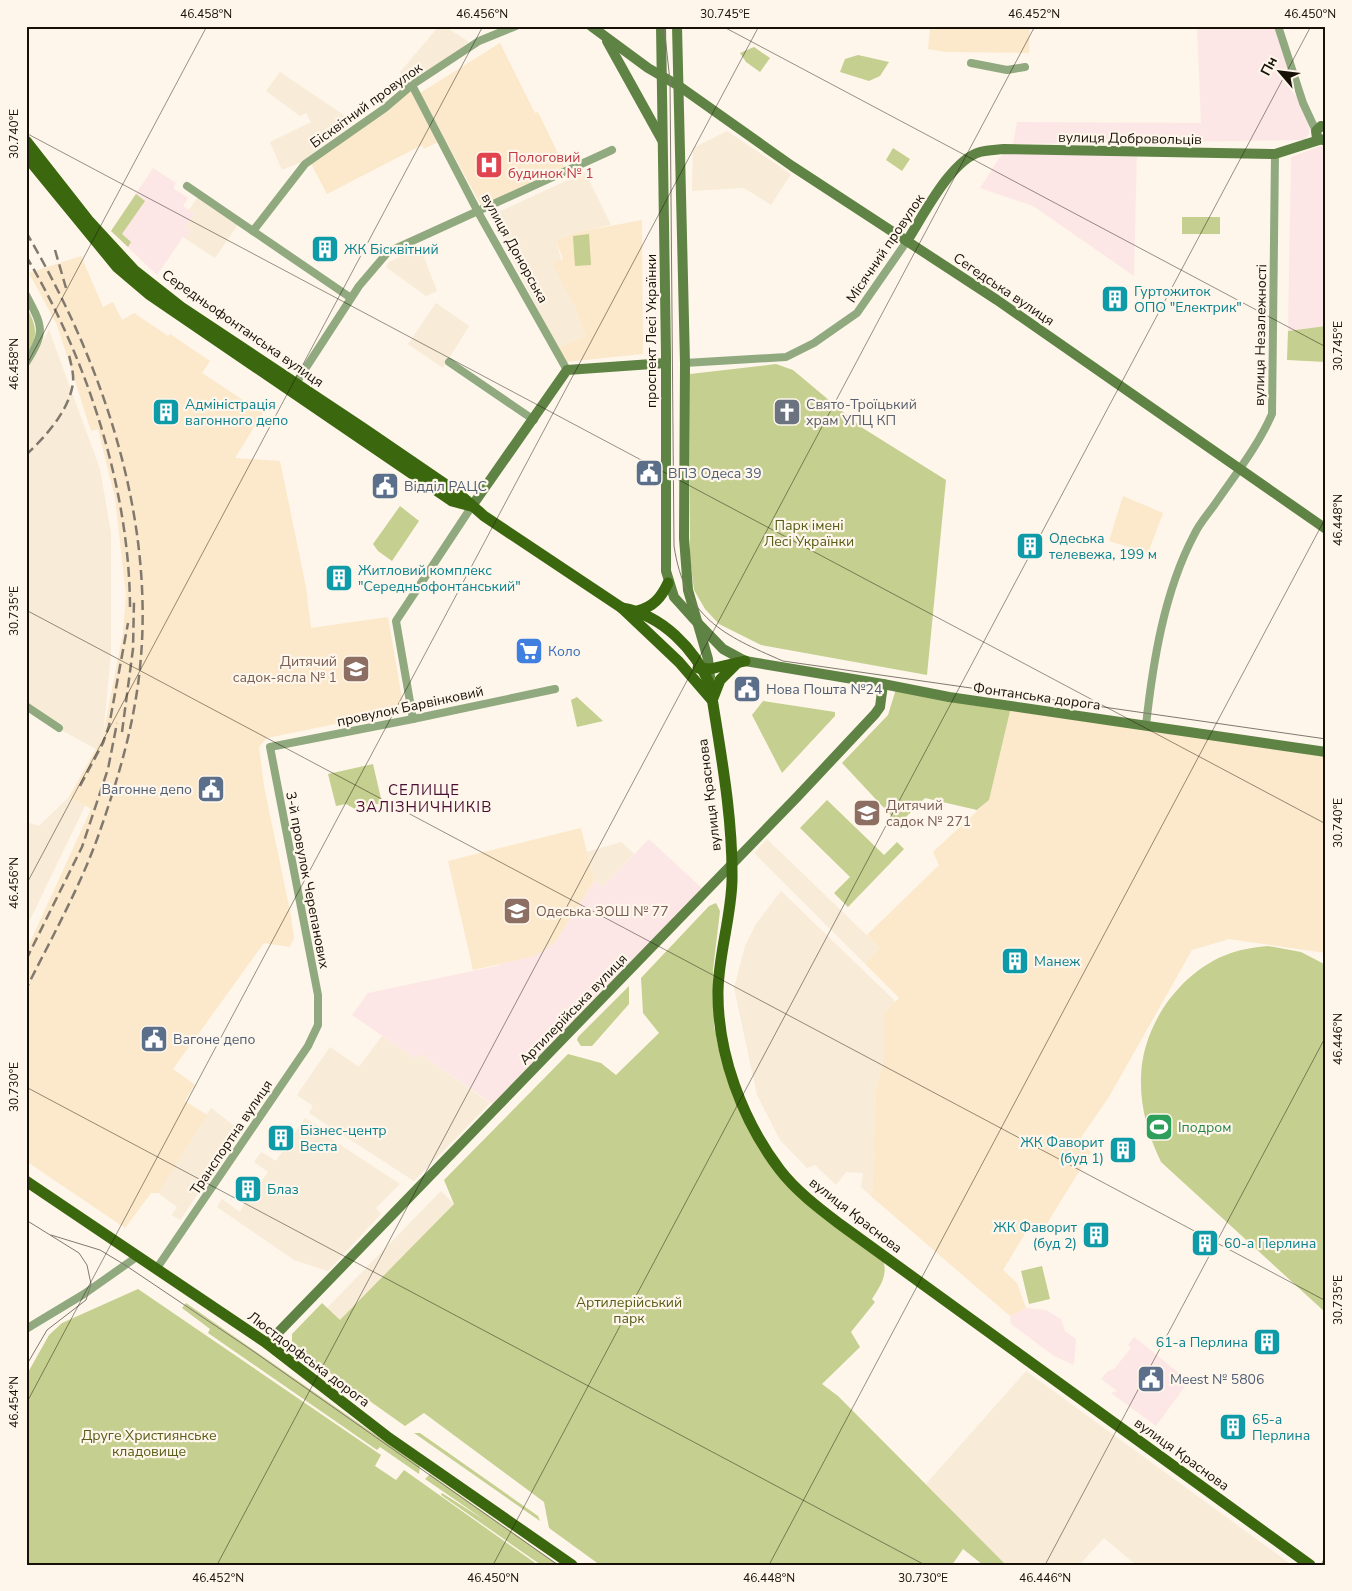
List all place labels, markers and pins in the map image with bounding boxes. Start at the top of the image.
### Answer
place label: Пологовий будинок № 1 [508,148,594,183]
hospital icon: Пологовий будинок № 1 [474,150,504,180]
building icon: ЖК Бісквітний [310,234,340,264]
place label: ЖК Бісквітний [344,240,439,259]
place label: Гуртожиток ОПО "Електрик" [1134,282,1242,317]
building icon: Гуртожиток ОПО "Електрик" [1100,284,1130,314]
place label: Адміністрація вагонного депо [185,395,288,430]
place label: Свято-Троїцький храм УПЦ КП [806,395,917,430]
building icon: Адміністрація вагонного депо [151,397,181,427]
church icon: Свято-Троїцький храм УПЦ КП [772,397,802,427]
public building icon: ВПЗ Одеса 39 [634,458,664,488]
place label: ВПЗ Одеса 39 [668,464,762,483]
public building icon: Відділ РАЦС [370,471,400,501]
place label: Відділ РАЦС [404,477,487,496]
place label: Одеська телевежа, 199 м [1049,529,1157,564]
building icon: Одеська телевежа, 199 м [1015,531,1045,561]
place label: Житловий комплекс "Середньофонтанський" [358,561,521,596]
building icon: Житловий комплекс "Середньофонтанський" [324,563,354,593]
supermarket icon: Коло [514,636,544,666]
place label: Коло [548,642,581,661]
place label: Дитячий садок-ясла № 1 [233,652,337,687]
school or university icon: Дитячий садок-ясла № 1 [341,654,371,684]
public building icon: Нова Пошта №24 [732,674,762,704]
place label: Нова Пошта №24 [766,680,882,699]
public building icon: Вагонне депо [196,774,226,804]
place label: Вагонне депо [101,780,192,799]
place label: Дитячий садок № 271 [886,796,971,831]
school or university icon: Дитячий садок № 271 [852,798,882,828]
school or university icon: Одеська ЗОШ № 77 [502,896,532,926]
place label: Одеська ЗОШ № 77 [536,902,669,921]
building icon: Манеж [1000,946,1030,976]
place label: Манеж [1034,952,1080,971]
public building icon: Вагоне депо [139,1024,169,1054]
place label: Вагоне депо [173,1030,255,1049]
sports icon: Іподром [1144,1112,1174,1142]
place label: Іподром [1178,1118,1231,1137]
place label: Бізнес-центр Веста [300,1121,387,1156]
building icon: Бізнес-центр Веста [266,1123,296,1153]
place label: ЖК Фаворит (буд 1) [1020,1133,1105,1168]
building icon: ЖК Фаворит (буд 1) [1108,1135,1138,1165]
building icon: Блаз [233,1174,263,1204]
place label: Блаз [267,1180,299,1199]
place label: ЖК Фаворит (буд 2) [993,1218,1078,1253]
building icon: ЖК Фаворит (буд 2) [1081,1220,1111,1250]
building icon: 60-а Перлина [1190,1228,1220,1258]
place label: 60-а Перлина [1224,1234,1316,1253]
building icon: 61-а Перлина [1252,1327,1282,1357]
place label: 61-а Перлина [1156,1333,1248,1352]
public building icon: Meest № 5806 [1136,1364,1166,1394]
place label: Meest № 5806 [1170,1370,1264,1389]
place label: 65-а Перлина [1252,1410,1310,1445]
building icon: 65-а Перлина [1218,1412,1248,1442]

